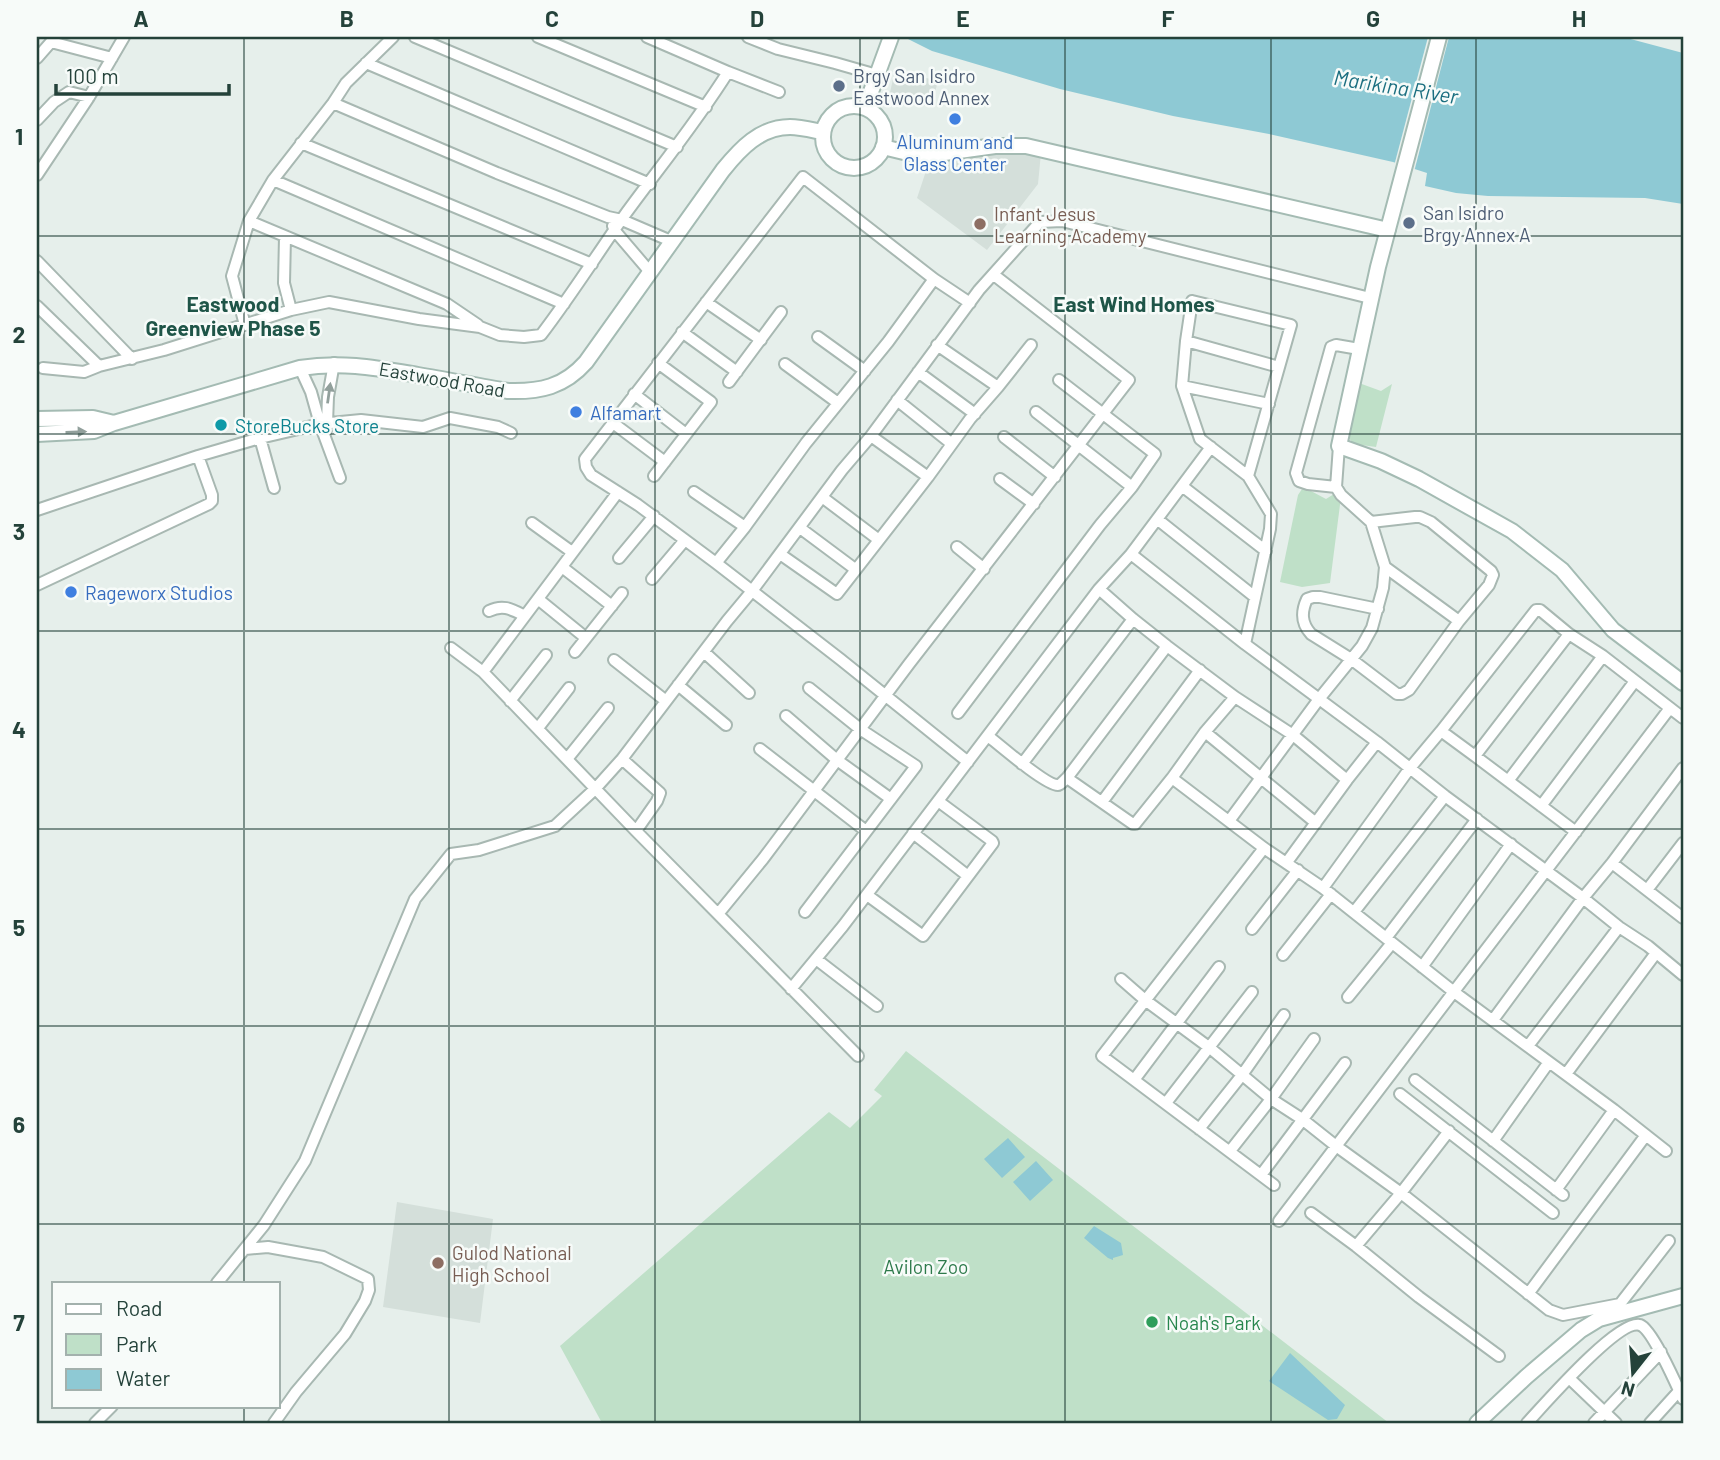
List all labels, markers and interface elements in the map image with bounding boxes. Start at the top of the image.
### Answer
text: A [133,4,149,32]
text: B [340,4,354,32]
text: C [545,4,559,32]
text: D [750,4,764,32]
text: E [956,4,970,32]
text: F [1162,4,1175,32]
text: G [1366,4,1380,32]
text: H [1572,4,1586,32]
scale bar [56,52,229,96]
text: 100 m [66,63,119,88]
place label: Brgy San Isidro Eastwood Annex [853,64,989,109]
water label: Marikina River [1332,64,1460,108]
marker: Brgy San Isidro Eastwood Annex [831,78,847,94]
marker: Aluminum and Glass Center [947,111,963,127]
text: 1 [15,122,23,150]
place label: Aluminum and Glass Center [897,130,1013,175]
place label: San Isidro Brgy Annex A [1423,201,1530,246]
place label: Infant Jesus Learning Academy [994,202,1147,247]
marker: San Isidro Brgy Annex A [1401,215,1417,231]
marker: Infant Jesus Learning Academy [972,216,988,232]
district label: Eastwood Greenview Phase 5 [145,291,321,340]
district label: East Wind Homes [1053,291,1215,316]
text: 2 [13,320,25,348]
street label: Eastwood Road [377,357,507,401]
one-way arrow [324,382,335,404]
place label: Alfamart [590,401,662,424]
marker: Alfamart [568,404,584,420]
place label: StoreBucks Store [235,414,379,437]
marker: StoreBucks Store [213,417,229,433]
one-way arrow [65,427,87,438]
text: 3 [13,517,25,545]
place label: Rageworx Studios [85,581,233,604]
marker: Rageworx Studios [63,584,79,600]
text: 4 [12,715,26,743]
text: 5 [13,913,25,941]
text: 6 [13,1110,25,1138]
place label: Gulod National High School [452,1241,572,1286]
marker: Gulod National High School [430,1255,446,1271]
park label: Avilon Zoo [884,1255,968,1278]
legend [52,1282,280,1408]
text: Road [116,1295,162,1320]
text: 7 [13,1308,25,1336]
place label: Noah's Park [1166,1311,1261,1334]
marker: Noah's Park [1144,1314,1160,1330]
text: Park [116,1331,157,1356]
north arrow [1598,1338,1668,1408]
text: Water [116,1365,171,1390]
text: N [1618,1377,1637,1403]

